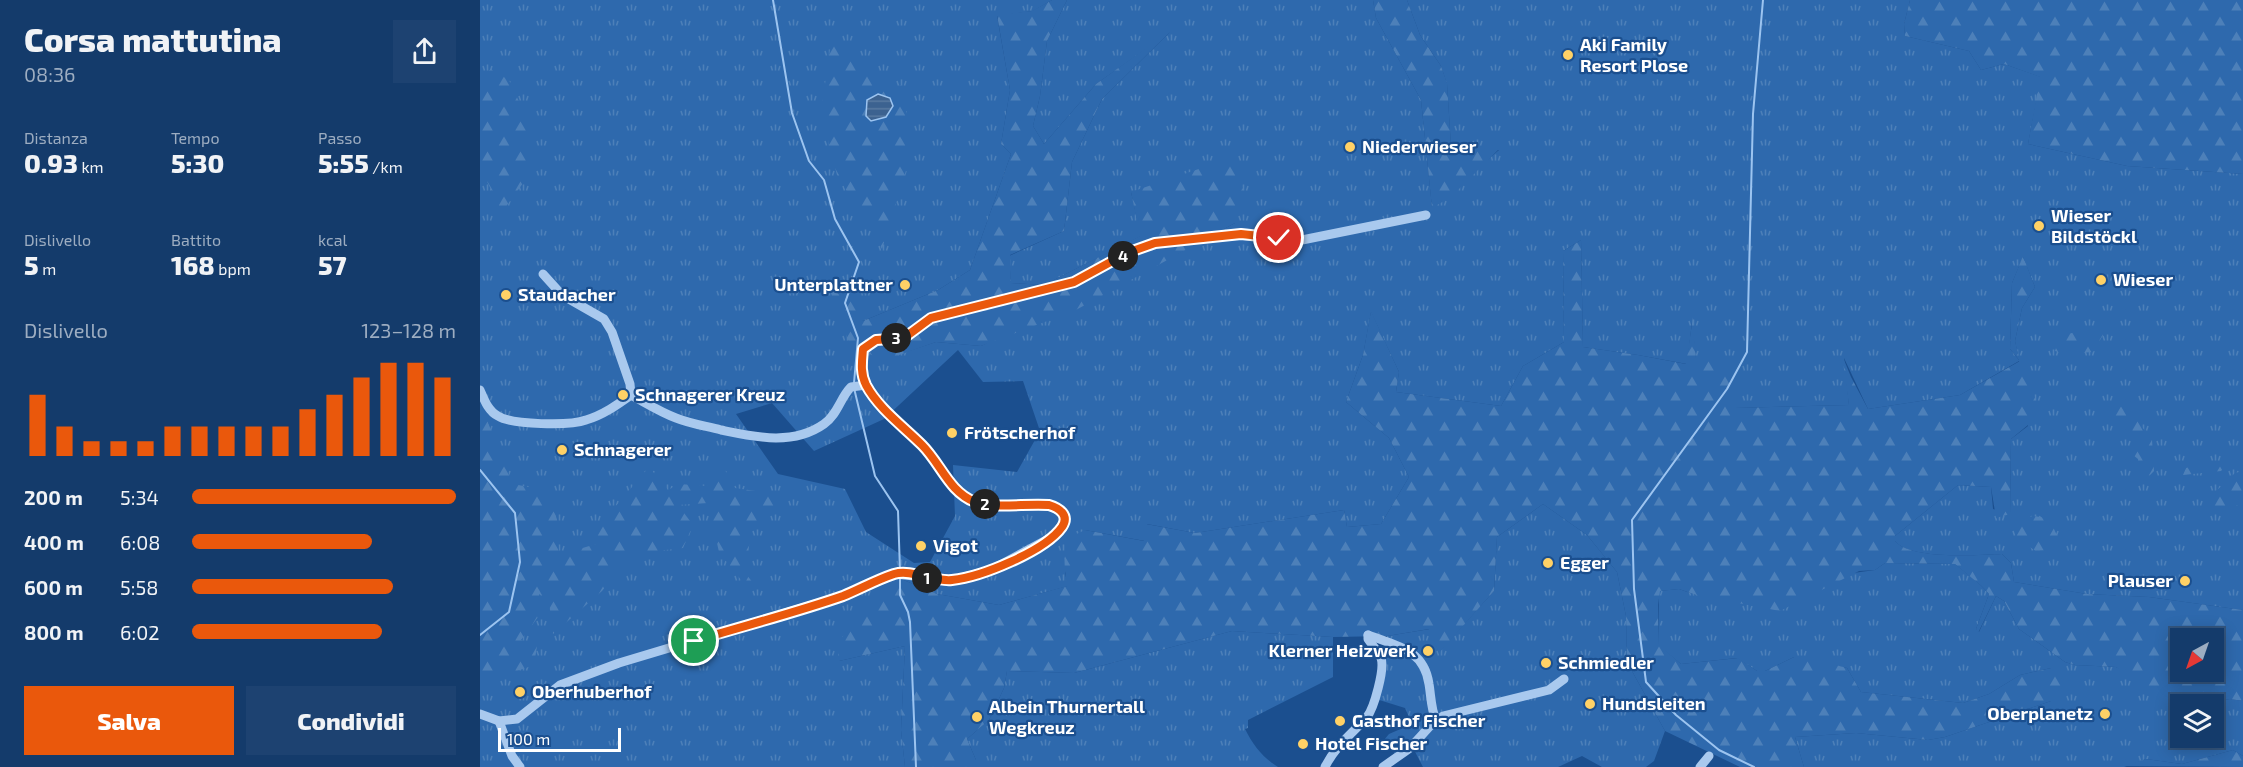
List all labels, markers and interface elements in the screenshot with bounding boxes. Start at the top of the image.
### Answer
text: Corsa mattutina [24,19,282,59]
button: share [393,20,456,83]
place label: Aki Family Resort Plose [1580,33,1688,76]
marker: Aki Family Resort Plose [1561,48,1575,62]
text: 08:36 [24,62,75,86]
text: Distanza [24,128,88,147]
text: Tempo [171,128,219,147]
text: Passo [318,128,362,147]
place label: Niederwieser [1362,135,1477,157]
marker: Niederwieser [1343,140,1357,154]
text: 0.93 [24,147,78,178]
text: 5:30 [171,147,224,178]
text: 5:55 [318,147,369,178]
text: km [78,157,104,176]
text: /km [369,157,403,176]
place label: Wieser Bildstöckl [2051,204,2137,247]
pin [1253,212,1304,263]
marker: Wieser Bildstöckl [2032,219,2046,233]
icon: check [1262,221,1295,254]
text: Dislivello [24,230,91,249]
text: Battito [171,230,221,249]
text: kcal [318,230,347,249]
pin: 4 [1108,241,1138,271]
text: 4 [1118,246,1128,265]
text: 5 [24,249,39,280]
text: 168 [171,249,215,280]
text: 57 [318,249,347,280]
text: m [39,259,56,278]
text: bpm [215,259,251,278]
place label: Wieser [2113,268,2173,290]
place label: Unterplattner [774,273,893,295]
marker: Wieser [2094,273,2108,287]
marker: Unterplattner [898,278,912,292]
place label: Staudacher [518,283,616,305]
marker: Staudacher [499,288,513,302]
text: Dislivello [24,318,108,342]
text: 123–128 m [361,318,456,342]
pin: 3 [881,323,911,353]
text: 3 [891,328,901,347]
place label: Schnagerer Kreuz [635,383,785,405]
marker: Schnagerer Kreuz [616,388,630,402]
place label: Frötscherhof [964,421,1076,443]
marker: Frötscherhof [945,426,959,440]
place label: Schnagerer [574,438,672,460]
marker: Schnagerer [555,443,569,457]
text: 200 m [24,485,83,509]
text: 5:34 [120,485,159,509]
pin: 2 [970,489,1000,519]
text: 2 [980,494,990,513]
text: 400 m [24,530,84,554]
text: 6:08 [120,530,160,554]
place label: Vigot [933,534,978,556]
marker: Vigot [914,539,928,553]
place label: Egger [1560,551,1609,573]
marker: Egger [1541,556,1555,570]
pin: 1 [912,563,942,593]
text: 1 [924,568,930,587]
place label: Plauser [2108,569,2173,591]
marker: Plauser [2178,574,2192,588]
text: 600 m [24,575,83,599]
text: 5:58 [120,575,158,599]
pin [668,615,719,666]
text: 800 m [24,620,84,644]
text: 6:02 [120,620,159,644]
icon: arrive [677,624,710,657]
north arrow [2170,628,2224,682]
map controls [2170,628,2224,748]
place label: Klerner Heizwerk [1269,639,1416,661]
marker: Klerner Heizwerk [1421,644,1435,658]
place label: Schmiedler [1558,651,1654,673]
marker: Schmiedler [1539,656,1553,670]
place label: Oberhuberhof [532,680,652,702]
marker: Oberhuberhof [513,685,527,699]
button: Salva [24,686,234,755]
button: Condividi [246,686,456,755]
place label: Hundsleiten [1602,692,1706,714]
button: layers [2170,694,2224,748]
place label: Albein Thurnertall Wegkreuz [989,695,1145,738]
marker: Hundsleiten [1583,697,1597,711]
place label: Oberplanetz [1987,702,2093,724]
marker: Oberplanetz [2098,707,2112,721]
place label: Gasthof Fischer [1352,709,1486,731]
marker: Albein Thurnertall Wegkreuz [970,710,984,724]
marker: Gasthof Fischer [1333,714,1347,728]
scale bar [498,725,621,752]
text: 100 m [507,729,550,748]
place label: Hotel Fischer [1315,732,1428,754]
marker: Hotel Fischer [1296,737,1310,751]

